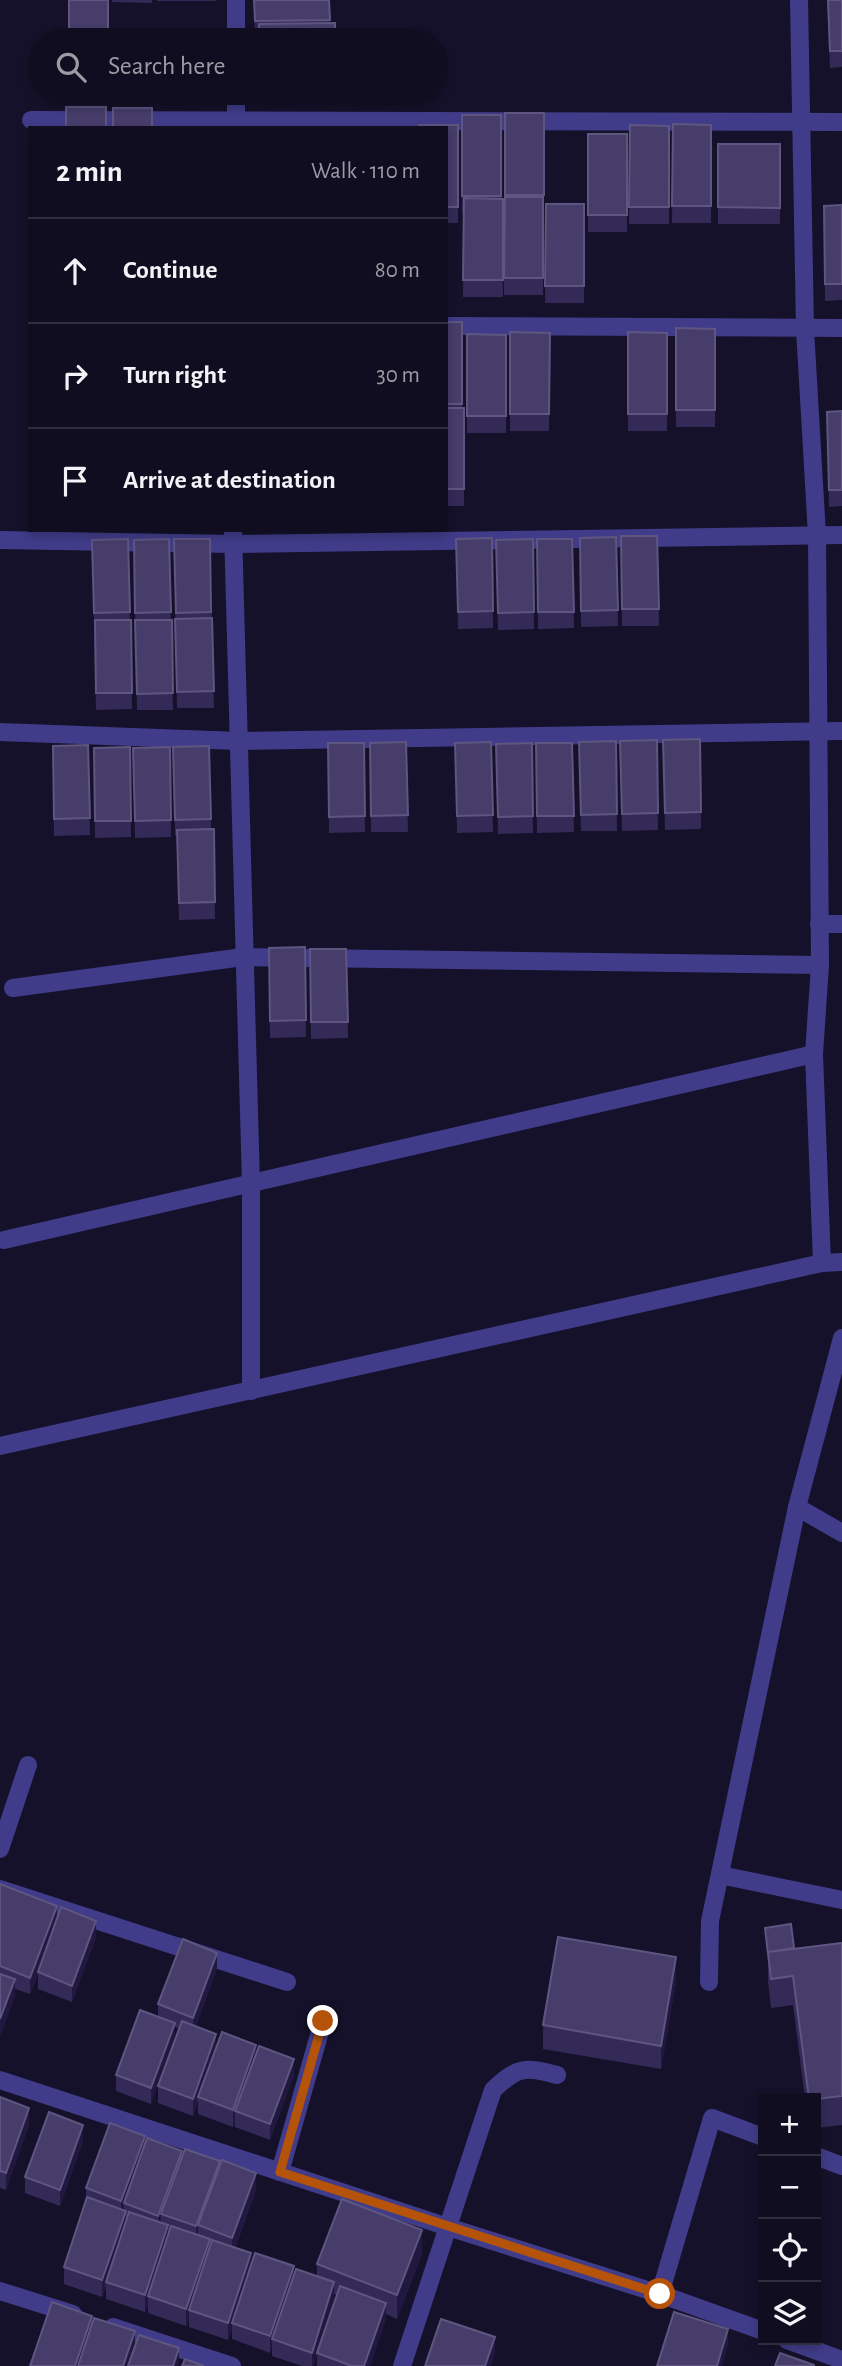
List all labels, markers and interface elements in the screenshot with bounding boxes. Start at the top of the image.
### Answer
search box [28,28,448,105]
icon: search [52,48,90,86]
text: Search here [108,53,226,79]
text: 2 min [56,157,123,187]
text: Walk · 110 m [311,160,420,183]
icon: ahead [56,252,94,290]
text: Continue [123,257,218,283]
text: 80 m [375,259,420,282]
icon: right [56,357,94,395]
text: Turn right [123,362,226,388]
text: 30 m [376,364,420,387]
icon: arrive [56,462,94,500]
text: Arrive at destination [123,467,336,493]
route end [307,2005,338,2036]
map controls [758,2093,821,2345]
button: + [758,2093,821,2156]
button: − [758,2156,821,2219]
button: locate [758,2219,821,2282]
route start [644,2278,675,2309]
button: layers [758,2282,821,2345]

